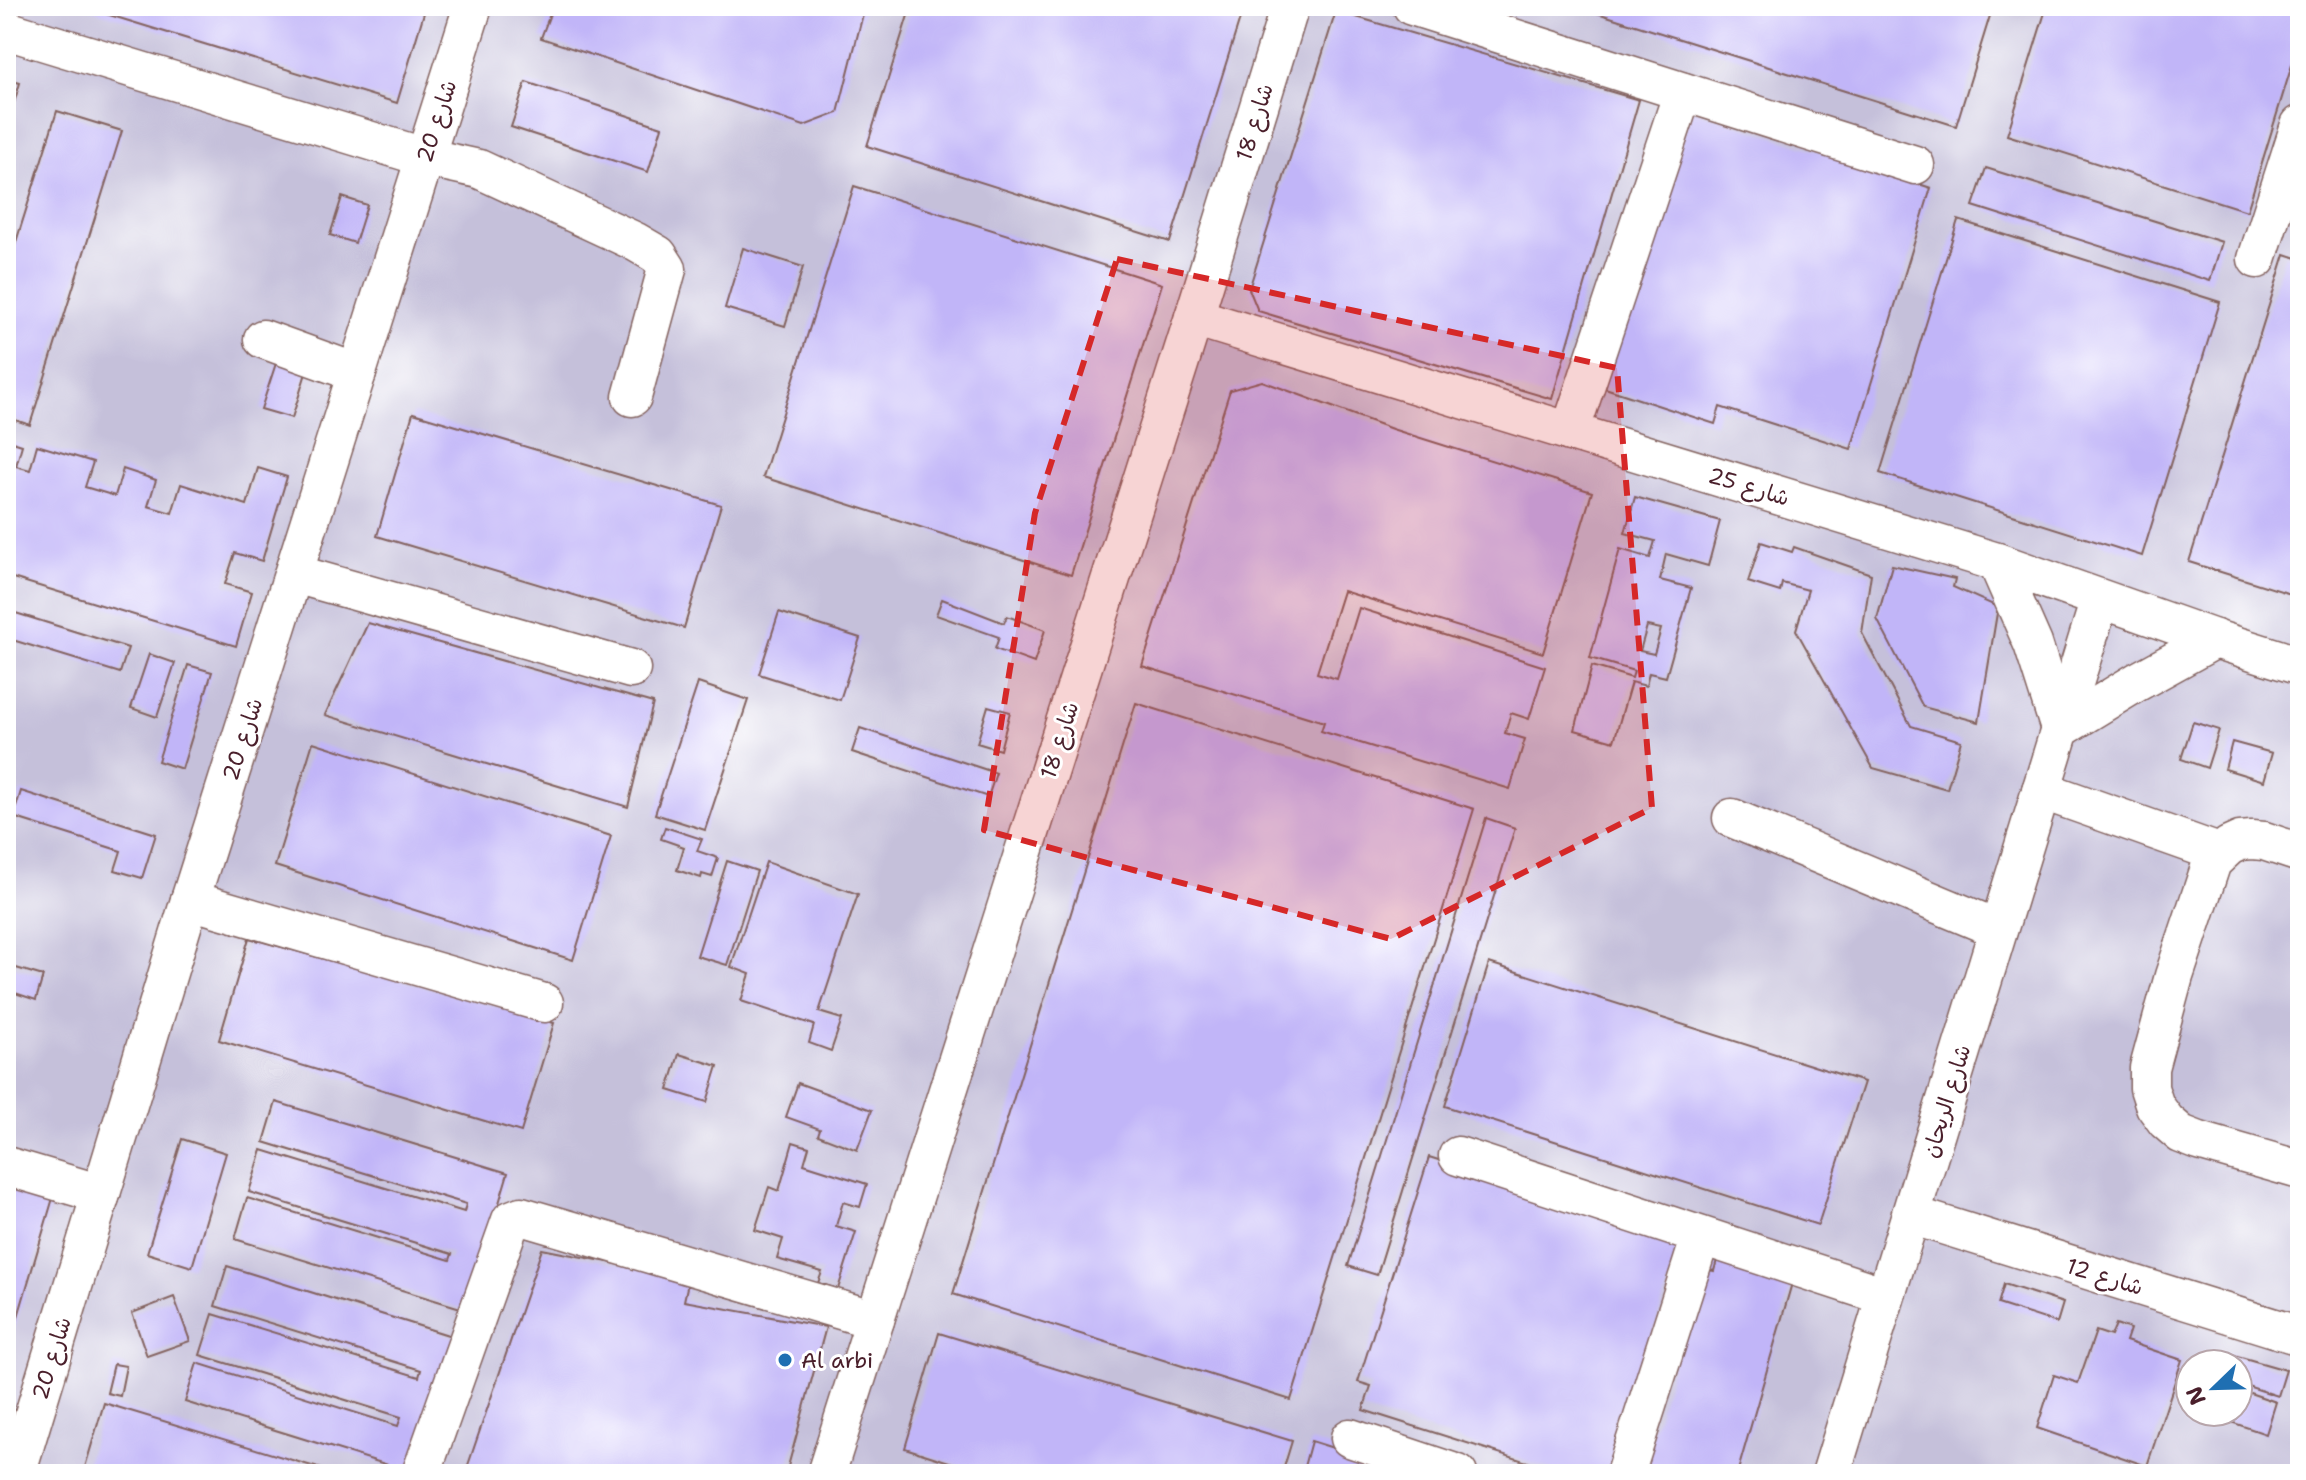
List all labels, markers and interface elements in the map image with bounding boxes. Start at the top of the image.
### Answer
street label: شارع 20 [410,76,464,166]
street label: شارع 18 [1229,80,1281,165]
street label: شارع 25 [1704,460,1793,514]
street label: شارع 20 [216,694,270,784]
street label: شارع 18 [1033,698,1086,783]
street label: شارع الريحان [1916,1041,1978,1162]
street label: شارع 12 [2063,1251,2147,1303]
street label: شارع 20 [25,1313,79,1403]
place label: Al arbi [801,1346,873,1375]
north arrow [2174,1348,2254,1428]
marker: Al arbi [776,1351,794,1369]
text: N [2179,1382,2213,1409]

